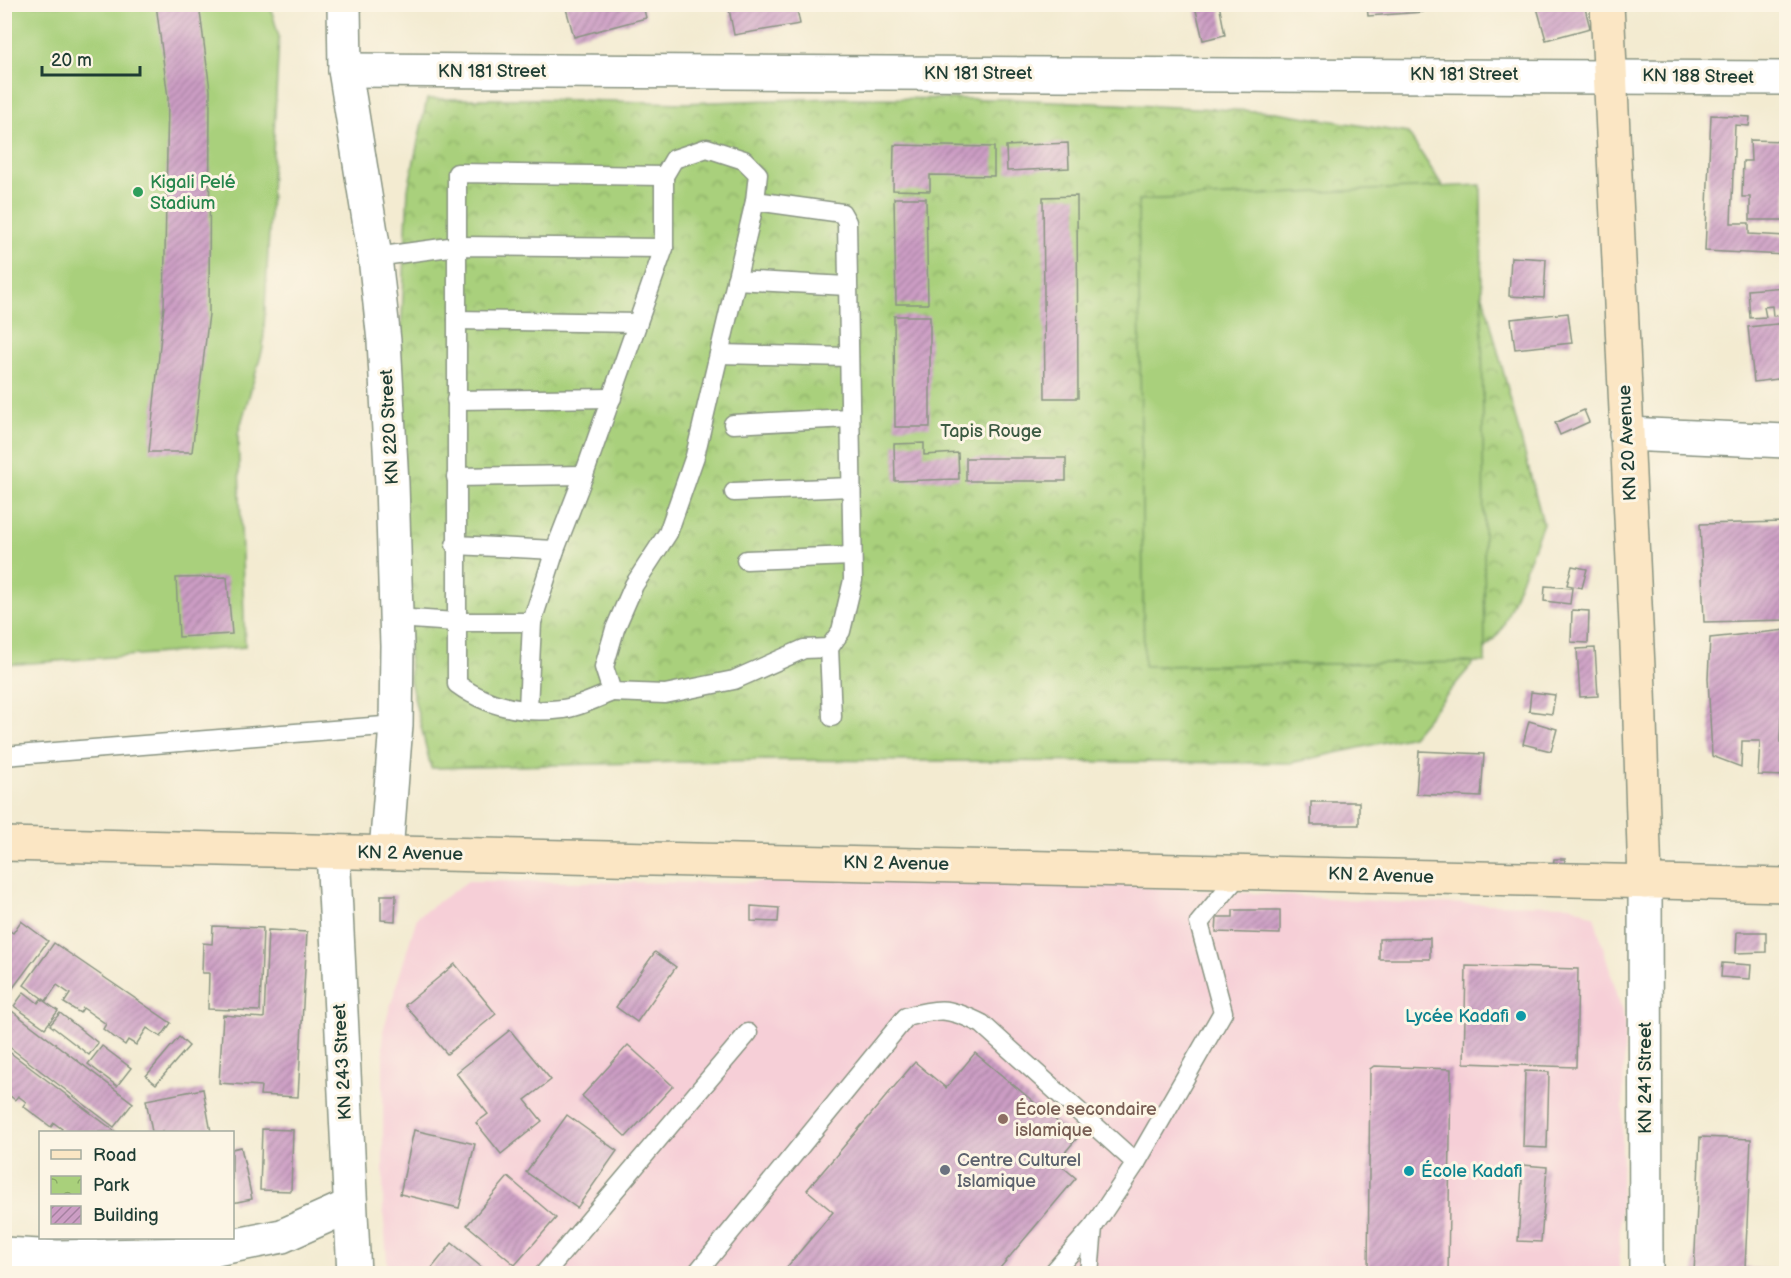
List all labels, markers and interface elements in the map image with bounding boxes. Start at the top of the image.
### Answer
scale bar [42,39,140,77]
text: 20 m [51,50,92,71]
street label: KN 181 Street [438,61,547,82]
street label: KN 181 Street [924,63,1033,84]
street label: KN 181 Street [1410,64,1519,85]
street label: KN 188 Street [1642,65,1755,88]
place label: Kigali Pelé Stadium [150,172,236,214]
marker: Kigali Pelé Stadium [131,185,145,199]
street label: KN 220 Street [376,368,403,485]
street label: KN 20 Avenue [1614,384,1641,502]
park label: Tapis Rouge [940,421,1042,442]
street label: KN 2 Avenue [357,842,463,865]
street label: KN 2 Avenue [843,852,949,875]
street label: KN 2 Avenue [1328,863,1435,888]
street label: KN 243 Street [329,1003,356,1121]
place label: Lycée Kadafi [1405,1006,1509,1027]
marker: Lycée Kadafi [1514,1009,1528,1023]
street label: KN 241 Street [1635,1021,1656,1134]
place label: École secondaire islamique [1015,1097,1157,1141]
marker: École secondaire islamique [996,1112,1010,1126]
legend [39,1131,234,1239]
text: Road [93,1145,137,1166]
place label: Centre Culturel Islamique [957,1150,1081,1192]
place label: École Kadafi [1421,1159,1523,1182]
marker: Centre Culturel Islamique [938,1163,952,1177]
marker: École Kadafi [1402,1164,1416,1178]
text: Park [93,1175,129,1196]
text: Building [93,1205,159,1226]

